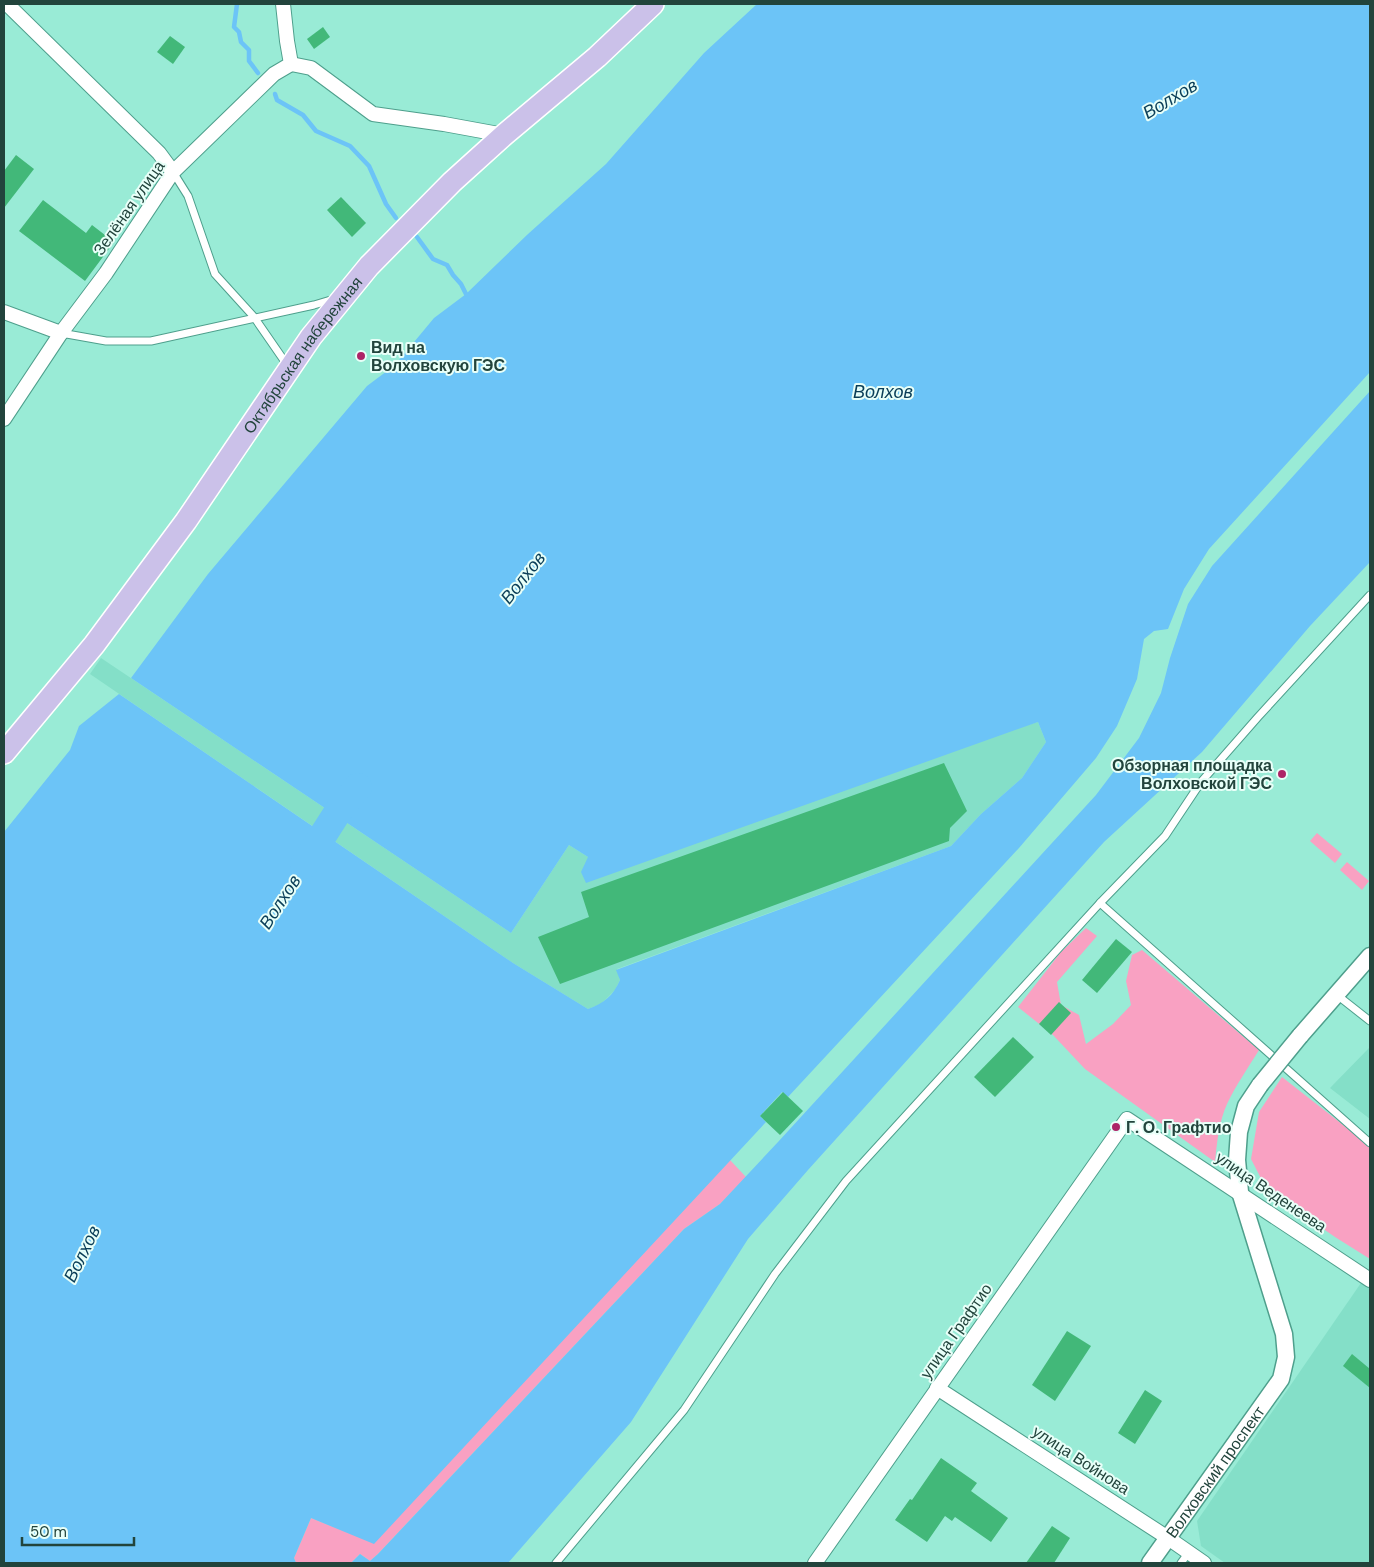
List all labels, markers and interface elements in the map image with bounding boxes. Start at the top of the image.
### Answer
water label: Волхов [1138,73,1202,125]
street label: Зелёная улица [89,156,169,259]
street label: Октябрьская набережная [238,272,367,437]
place label: Вид на Волховскую ГЭС [371,337,505,376]
marker: Вид на Волховскую ГЭС [355,350,367,362]
water label: Волхов [853,380,913,404]
water label: Волхов [495,547,551,609]
place label: Обзорная площадка Волховской ГЭС [1112,755,1272,794]
marker: Обзорная площадка Волховской ГЭС [1276,768,1288,780]
water label: Волхов [254,870,306,934]
place label: Г. О. Графтио [1126,1117,1232,1138]
marker: Г. О. Графтио [1110,1121,1122,1133]
street label: улица Веденеева [1211,1147,1331,1237]
water label: Волхов [58,1222,106,1286]
street label: улица Графтио [915,1279,997,1383]
street label: Волховский проспект [1161,1401,1270,1542]
street label: улица Войнова [1028,1421,1134,1499]
scale bar [22,1514,135,1546]
text: 50 m [30,1522,67,1542]

